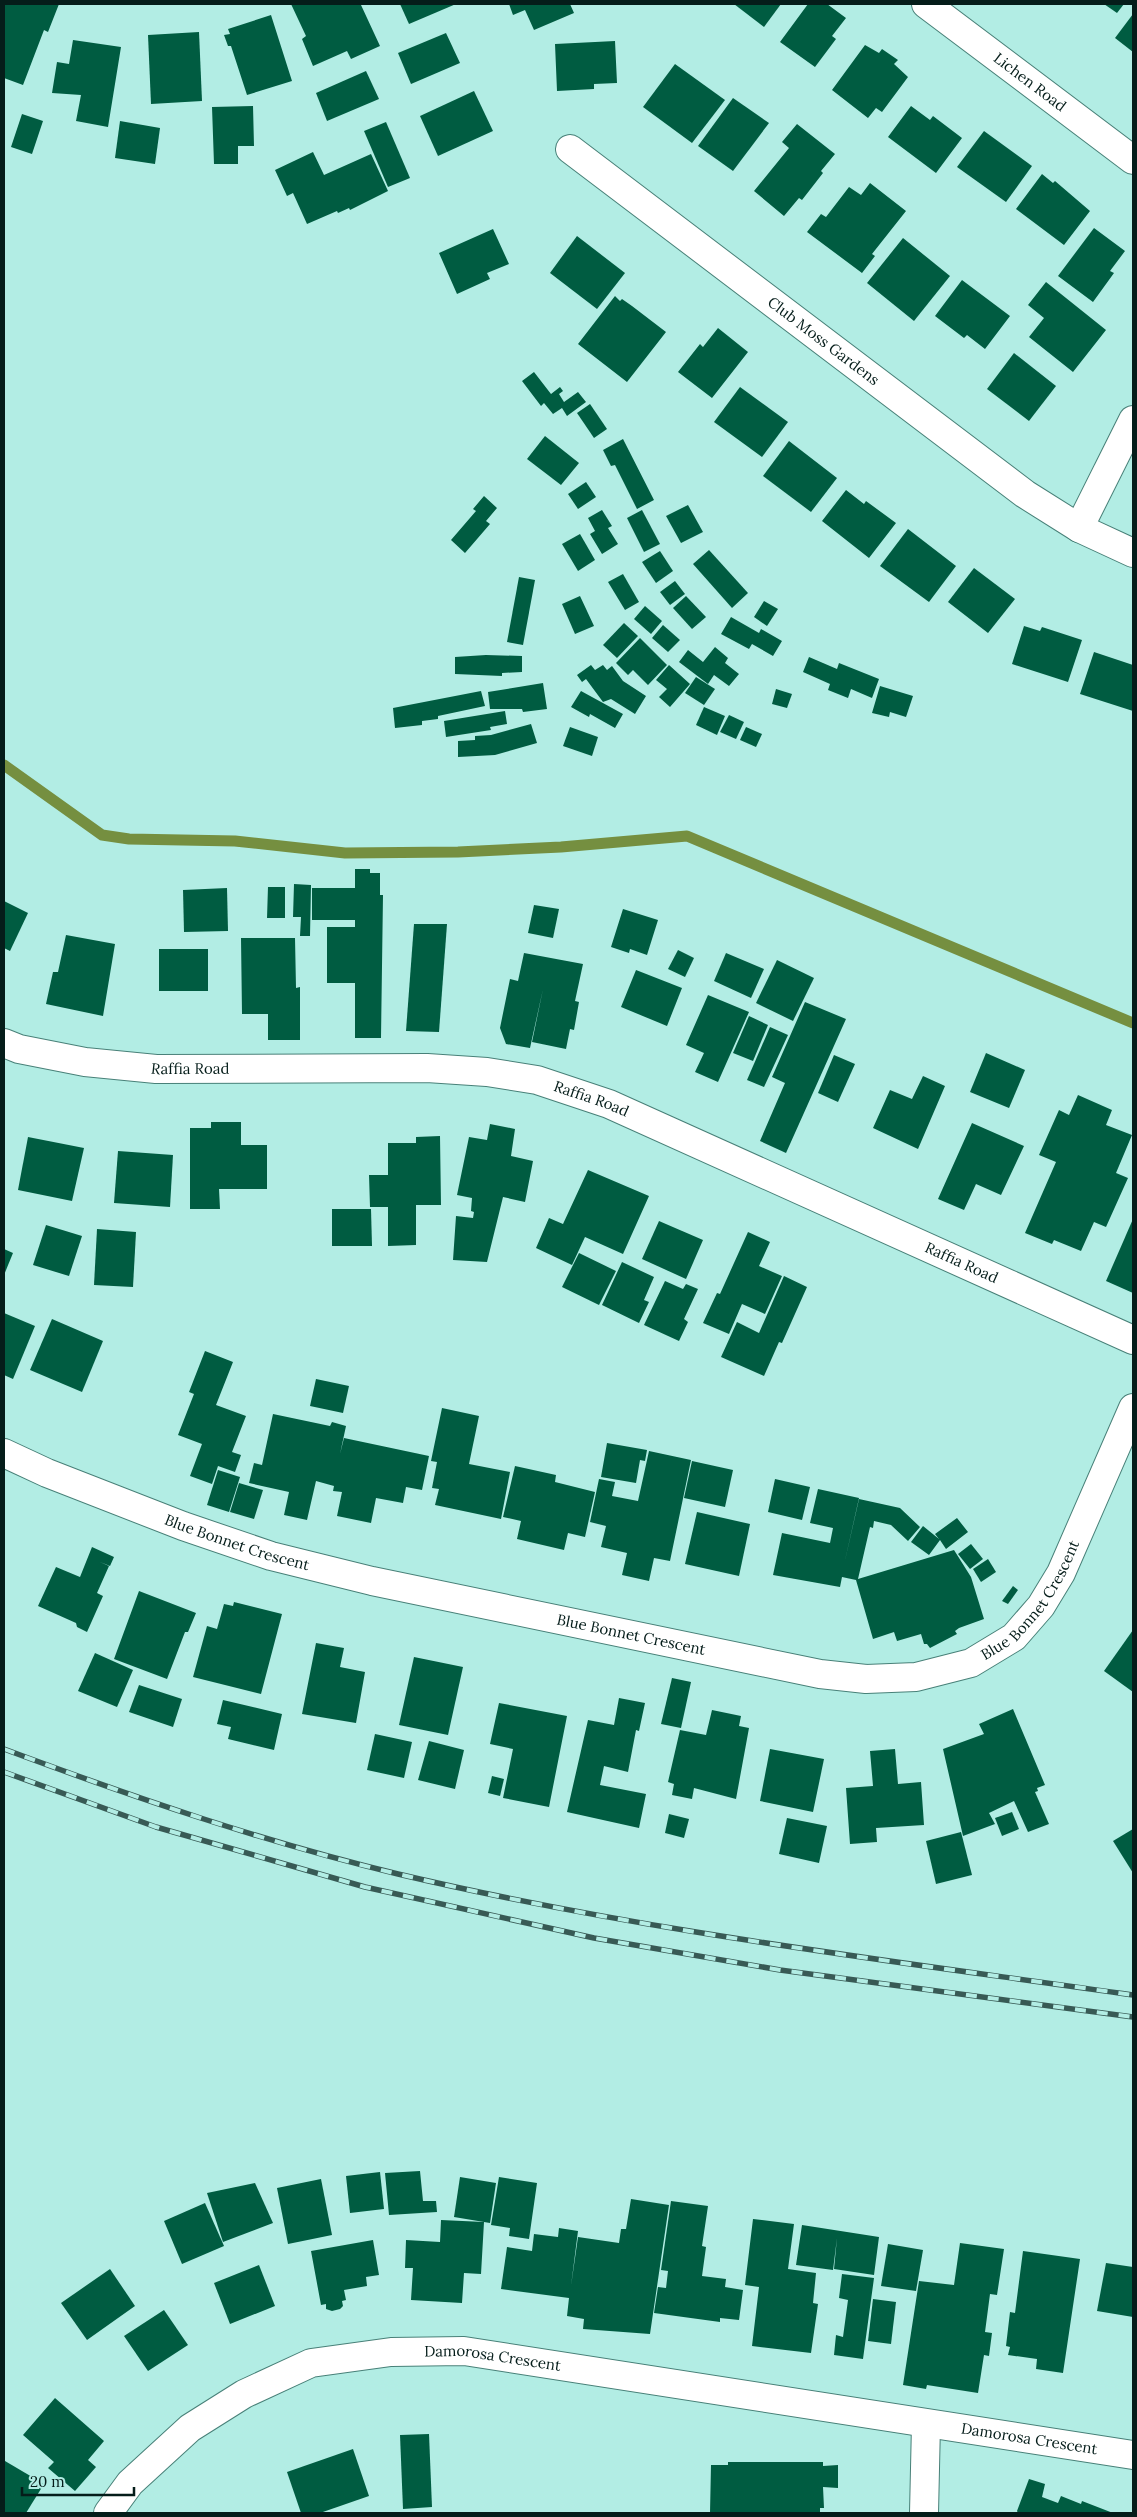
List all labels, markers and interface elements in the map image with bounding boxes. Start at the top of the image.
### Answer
street label: Lichen Road [990,48,1070,115]
street label: Club Moss Gardens [764,292,883,389]
street label: Raffia Road [150,1059,229,1078]
street label: Raffia Road [552,1076,632,1121]
street label: Raffia Road [922,1238,1001,1287]
street label: Blue Bonnet Crescent [162,1510,312,1574]
street label: Blue Bonnet Crescent [977,1537,1083,1664]
street label: Blue Bonnet Crescent [555,1610,707,1659]
street label: Damorosa Crescent [424,2341,562,2375]
street label: Damorosa Crescent [960,2418,1099,2458]
scale bar [22,2464,135,2496]
text: 20 m [30,2472,65,2491]

